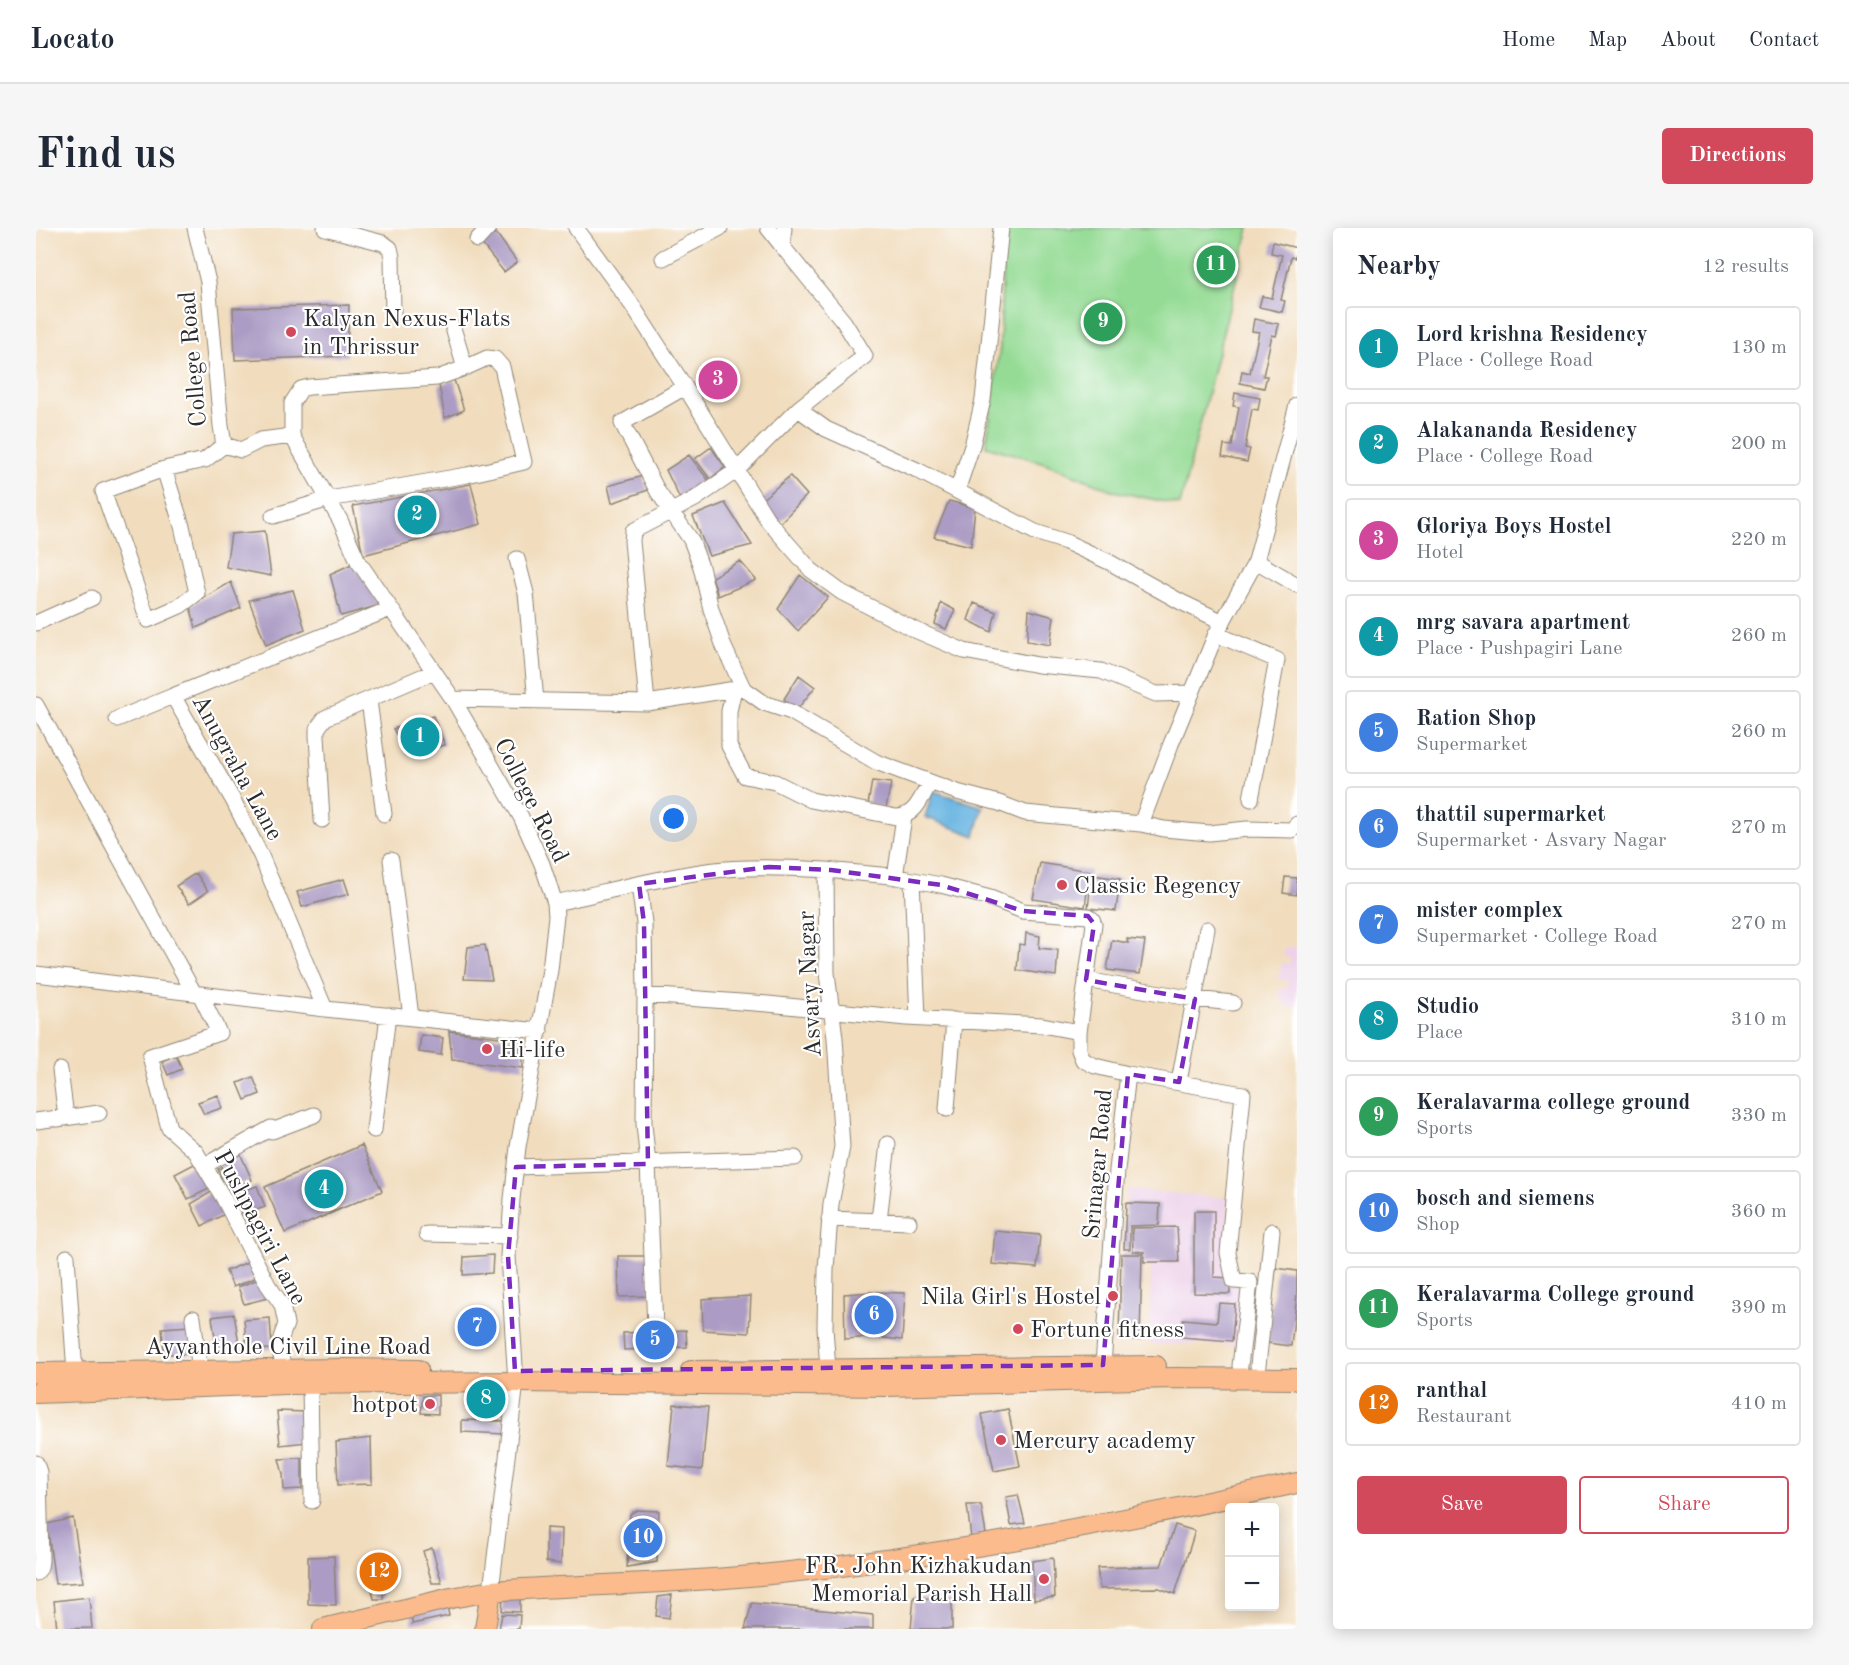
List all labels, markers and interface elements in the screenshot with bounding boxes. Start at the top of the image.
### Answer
text: Locato [30,27,115,55]
text: Home [1502,30,1555,51]
text: Map [1588,30,1627,51]
text: About [1660,30,1716,51]
text: Contact [1749,30,1819,51]
button: Directions [1662,128,1813,184]
text: Find us [36,135,175,177]
pin: 11 [1196,243,1236,288]
text: Nearby [1357,254,1441,280]
text: 12 results [1702,257,1789,277]
street label: College Road [176,290,212,428]
pin: 9 [1084,300,1122,344]
place label: Kalyan Nexus-Flats in Thrissur [303,308,510,360]
text: Lord krishna Residency [1416,324,1648,346]
marker: Kalyan Nexus-Flats in Thrissur [284,325,298,339]
text: 1 [1373,338,1384,358]
text: 130 m [1731,338,1787,358]
text: Place · College Road [1416,351,1593,371]
pin: 3 [698,358,738,402]
text: Alakananda Residency [1416,420,1638,442]
text: 2 [1373,434,1384,454]
text: 200 m [1731,434,1787,454]
text: Place · College Road [1416,447,1593,467]
pin: 2 [398,492,436,538]
text: Gloriya Boys Hostel [1416,516,1612,538]
text: 3 [1373,530,1384,550]
text: 220 m [1731,530,1787,550]
text: Hotel [1416,543,1463,563]
text: mrg savara apartment [1416,612,1630,634]
text: 4 [1373,626,1384,646]
text: 260 m [1731,626,1787,646]
text: Place · Pushpagiri Lane [1416,639,1622,659]
street label: Anugraha Lane [186,691,286,845]
text: Ration Shop [1416,708,1536,730]
pin: 1 [400,714,440,760]
text: 5 [1373,722,1384,742]
text: 260 m [1731,722,1787,742]
street label: College Road [489,735,572,867]
text: Supermarket [1416,735,1527,755]
your location [659,804,688,833]
text: thattil supermarket [1416,804,1605,826]
text: 6 [1373,818,1384,838]
text: 270 m [1731,818,1787,838]
text: Supermarket · Asvary Nagar [1416,831,1667,851]
place label: Classic Regency [1074,875,1242,899]
marker: Classic Regency [1055,878,1069,892]
text: mister complex [1416,900,1563,922]
street label: Asvary Nagar [795,910,827,1058]
text: 7 [1373,914,1384,934]
text: 270 m [1731,914,1787,934]
text: Supermarket · College Road [1416,927,1658,947]
text: Studio [1416,996,1479,1018]
text: 8 [1373,1010,1384,1030]
text: 310 m [1731,1010,1787,1030]
text: Place [1416,1023,1463,1043]
place label: Hi-life [499,1039,565,1063]
marker: Hi-life [480,1042,494,1056]
street label: Srinagar Road [1080,1088,1118,1240]
text: Keralavarma college ground [1416,1092,1690,1114]
text: 9 [1373,1106,1384,1126]
text: 330 m [1731,1106,1787,1126]
text: Sports [1416,1119,1473,1139]
street label: Pushpagiri Lane [208,1147,310,1309]
pin: 4 [304,1166,344,1212]
text: bosch and siemens [1416,1188,1594,1210]
text: 10 [1367,1202,1390,1222]
text: 360 m [1731,1202,1787,1222]
text: Shop [1416,1215,1460,1235]
text: Keralavarma College ground [1416,1284,1695,1306]
place label: Nila Girl's Hostel [921,1286,1101,1310]
marker: Nila Girl's Hostel [1106,1289,1120,1303]
pin: 6 [854,1292,894,1338]
text: 11 [1367,1298,1390,1318]
text: 390 m [1731,1298,1787,1318]
pin: 7 [458,1304,496,1350]
text: Sports [1416,1311,1473,1331]
pin: 5 [636,1318,674,1362]
place label: Fortune fitness [1030,1319,1184,1343]
marker: Fortune fitness [1011,1322,1025,1336]
street label: Ayyanthole Civil Line Road [145,1336,431,1360]
pin: 8 [466,1376,506,1422]
text: ranthal [1416,1380,1487,1402]
place label: hotpot [352,1394,418,1418]
text: 12 [1367,1394,1390,1414]
text: 410 m [1731,1394,1787,1414]
marker: hotpot [423,1397,437,1411]
text: Restaurant [1416,1407,1512,1427]
place label: Mercury academy [1013,1430,1196,1454]
marker: Mercury academy [994,1433,1008,1447]
button: Save [1357,1476,1567,1534]
button: Share [1579,1476,1789,1534]
map controls [1225,1503,1279,1611]
button: + [1225,1503,1279,1557]
pin: 10 [624,1516,662,1560]
pin: 12 [360,1550,398,1594]
place label: FR. John Kizhakudan Memorial Parish Hall [805,1555,1032,1607]
button: − [1225,1557,1279,1611]
marker: FR. John Kizhakudan Memorial Parish Hall [1037,1572,1051,1586]

